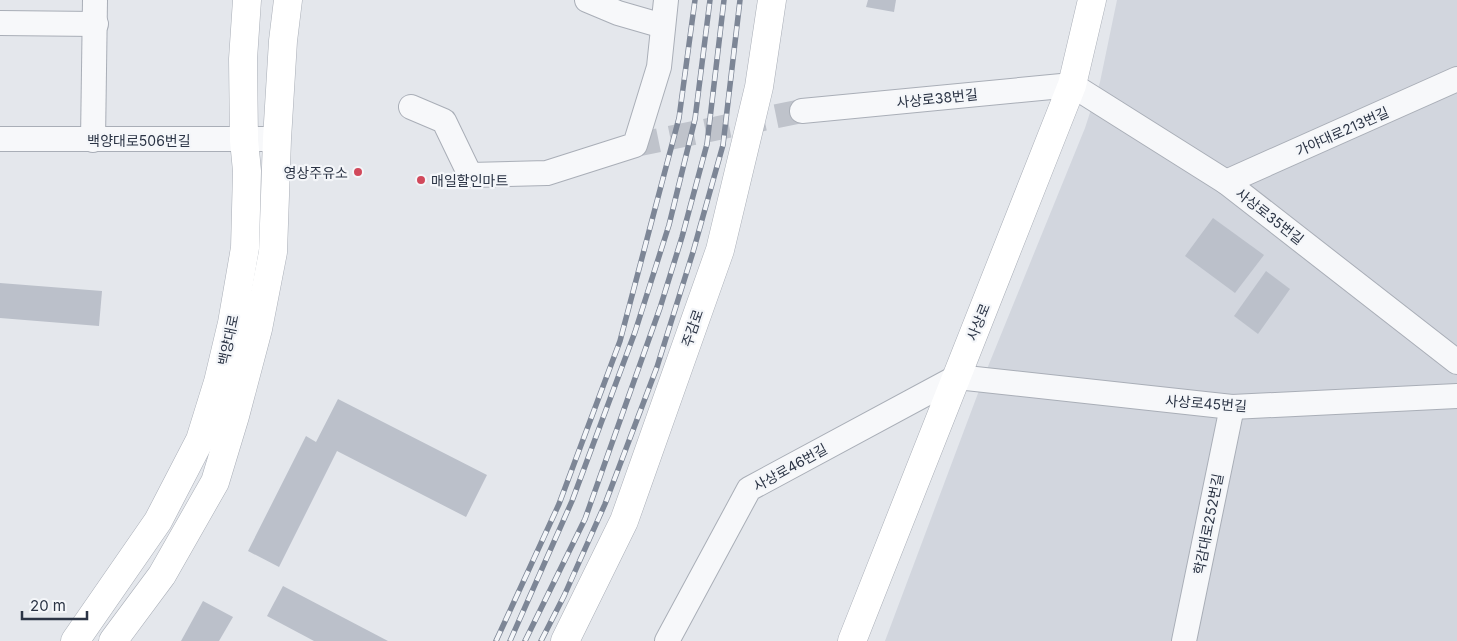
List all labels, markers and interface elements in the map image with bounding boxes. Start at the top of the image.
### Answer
street label: 사상로38번길 [895,85,979,111]
street label: 가야대로213번길 [1293,103,1391,159]
street label: 백양대로506번길 [87,132,191,149]
place label: 영상주유소 [284,164,348,181]
marker: 영상주유소 [352,166,364,178]
place label: 매일할인마트 [431,172,508,189]
marker: 매일할인마트 [415,174,427,186]
street label: 사상로35번길 [1233,184,1307,248]
street label: 사상로 [963,301,993,343]
street label: 주감로 [678,307,706,349]
street label: 백양대로 [214,313,242,367]
street label: 사상로45번길 [1165,392,1247,414]
street label: 사상로46번길 [750,440,830,494]
street label: 학감대로252번길 [1190,472,1226,576]
scale bar [22,588,88,620]
text: 20 m [30,596,66,615]

